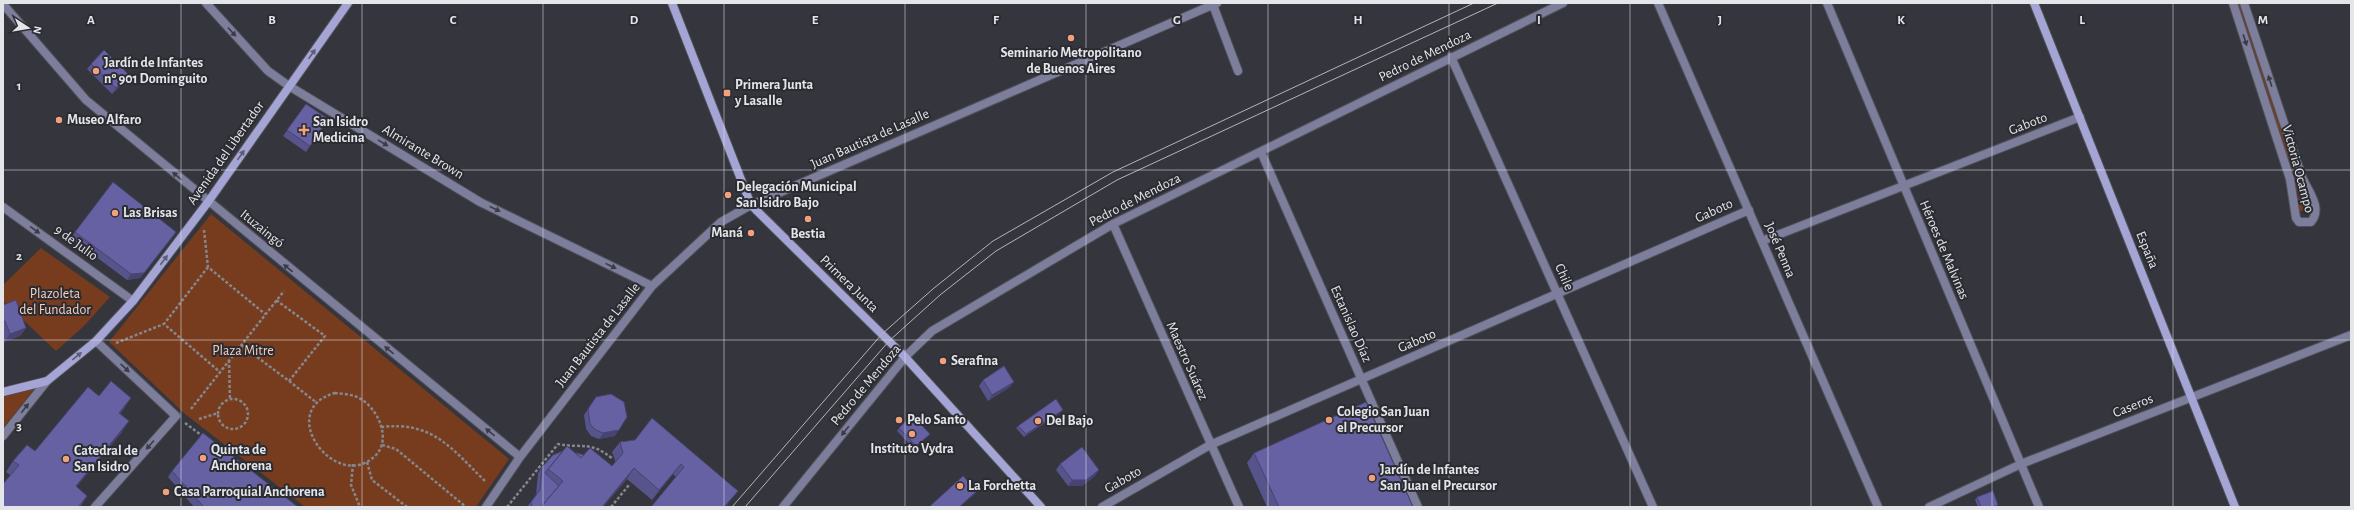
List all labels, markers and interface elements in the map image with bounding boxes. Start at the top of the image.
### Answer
north arrow [8,8,48,48]
text: A [87,14,95,27]
text: B [268,14,276,27]
text: C [450,14,457,27]
text: D [630,14,639,27]
text: E [812,14,819,27]
text: F [993,14,1000,27]
text: G [1173,14,1181,27]
text: H [1353,14,1363,27]
text: I [1537,14,1541,27]
text: J [1718,14,1722,27]
text: K [1897,14,1905,27]
text: L [2079,14,2085,27]
text: M [2258,14,2268,27]
text: N [31,25,43,35]
one-way arrow [227,27,237,37]
street label: Pedro de Mendoza [1377,27,1474,84]
marker: Seminario Metropolitano de Buenos Aires [1066,33,1076,43]
one-way arrow [2242,34,2248,46]
place label: Seminario Metropolitano de Buenos Aires [1000,46,1142,76]
one-way arrow [308,49,316,60]
place label: Jardín de Infantes nº 901 Dominguito [104,56,207,86]
marker: Jardín de Infantes nº 901 Dominguito [91,66,101,76]
one-way arrow [2267,75,2273,87]
place label: Primera Junta y Lasalle [734,78,814,108]
text: 1 [17,80,21,93]
marker: Primera Junta y Lasalle [722,88,732,98]
street label: Avenida del Libertador [185,98,267,207]
street label: Juan Bautista de Lasalle [809,107,931,171]
street label: Gaboto [2007,110,2049,138]
place label: Museo Alfaro [67,113,142,127]
marker: Museo Alfaro [54,115,64,125]
place label: San Isidro Medicina [313,115,368,145]
street label: Almirante Brown [380,122,466,182]
marker: San Isidro Medicina [298,124,310,136]
street label: Victoria Ocampo [2280,124,2316,214]
one-way arrow [377,139,389,146]
one-way arrow [237,150,245,161]
one-way arrow [172,171,183,180]
street label: Pedro de Mendoza [1087,171,1184,229]
place label: Delegación Municipal San Isidro Bajo [736,180,857,210]
marker: Delegación Municipal San Isidro Bajo [723,190,733,200]
street label: Gaboto [1693,196,1735,226]
street label: Héroes de Malvinas [1917,198,1971,302]
place label: Las Brisas [123,206,177,220]
one-way arrow [489,206,500,212]
street label: Ituzaingó [237,207,287,251]
marker: Las Brisas [110,208,120,218]
marker: Bestia [803,214,813,224]
street label: José Penna [1762,220,1798,280]
street label: 9 de Julio [52,223,100,263]
one-way arrow [29,226,40,234]
place label: Maná [711,226,743,240]
place label: Bestia [790,227,826,241]
marker: Maná [746,228,756,238]
street label: España [2133,229,2161,271]
text: 2 [16,250,22,263]
street label: Primera Junta [817,253,881,316]
one-way arrow [160,255,168,266]
street label: Chile [1552,261,1576,293]
one-way arrow [283,263,294,272]
one-way arrow [606,263,617,269]
street label: Juan Bautista de Lasalle [553,280,643,390]
street label: Estanislao Díaz [1328,284,1374,365]
park label: Plazoleta del Fundador [19,287,91,317]
street label: Maestro Suárez [1164,320,1211,402]
street label: Gaboto [1396,327,1438,355]
street label: Pedro de Mendoza [828,342,904,428]
park label: Plaza Mitre [212,344,274,358]
one-way arrow [384,346,394,354]
one-way arrow [72,352,83,361]
place label: Serafina [951,354,998,368]
marker: Serafina [938,356,948,366]
one-way arrow [120,363,130,372]
street label: Caseros [2111,392,2155,420]
one-way arrow [20,403,29,414]
place label: Colegio San Juan el Precursor [1337,405,1430,435]
place label: Pelo Santo [907,413,966,427]
place label: Del Bajo [1046,414,1093,428]
marker: Pelo Santo [894,415,904,425]
marker: Colegio San Juan el Precursor [1324,415,1334,425]
marker: Del Bajo [1033,416,1043,426]
text: 3 [16,420,22,433]
one-way arrow [840,425,849,436]
one-way arrow [484,428,495,437]
marker: Instituto Vydra [907,429,917,439]
one-way arrow [146,439,155,450]
place label: Instituto Vydra [870,442,954,456]
place label: Quinta de Anchorena [211,443,272,473]
place label: Catedral de San Isidro [74,444,138,474]
marker: Quinta de Anchorena [198,453,208,463]
marker: Catedral de San Isidro [61,454,71,464]
place label: Jardín de Infantes San Juan el Precursor [1380,463,1497,493]
street label: Gaboto [1102,464,1144,496]
marker: Jardín de Infantes San Juan el Precursor [1367,473,1377,483]
place label: La Forchetta [968,479,1037,493]
marker: La Forchetta [955,481,965,491]
place label: Casa Parroquial Anchorena [174,485,325,499]
marker: Casa Parroquial Anchorena [161,487,171,497]

